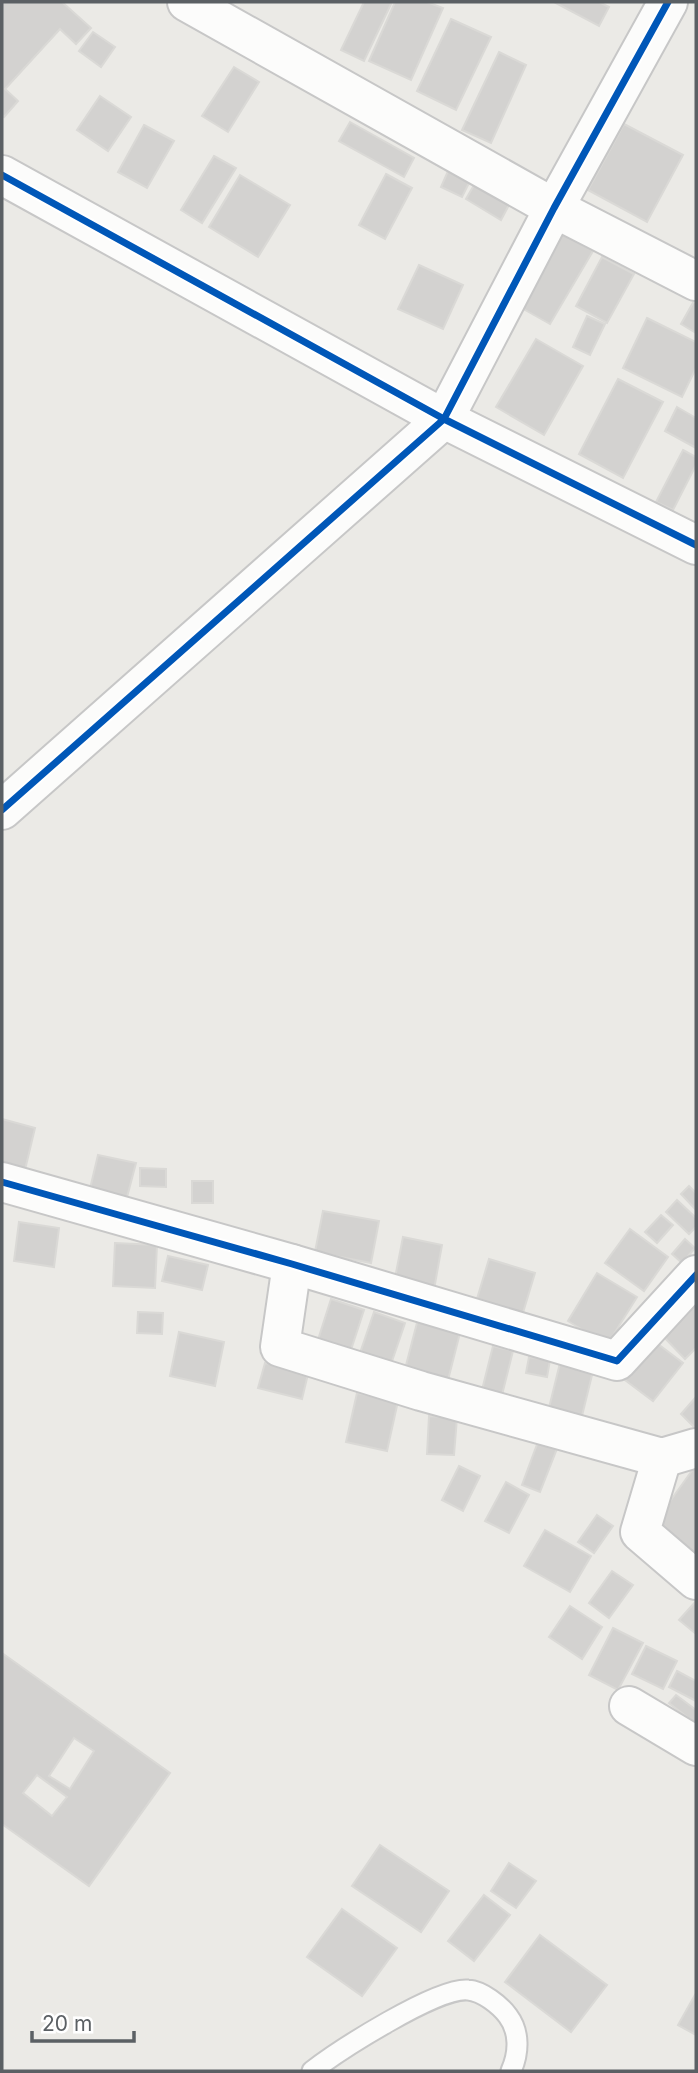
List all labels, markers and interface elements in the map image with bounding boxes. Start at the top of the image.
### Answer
scale bar [32,2000,133,2044]
text: 20 m [42,2011,92,2036]

